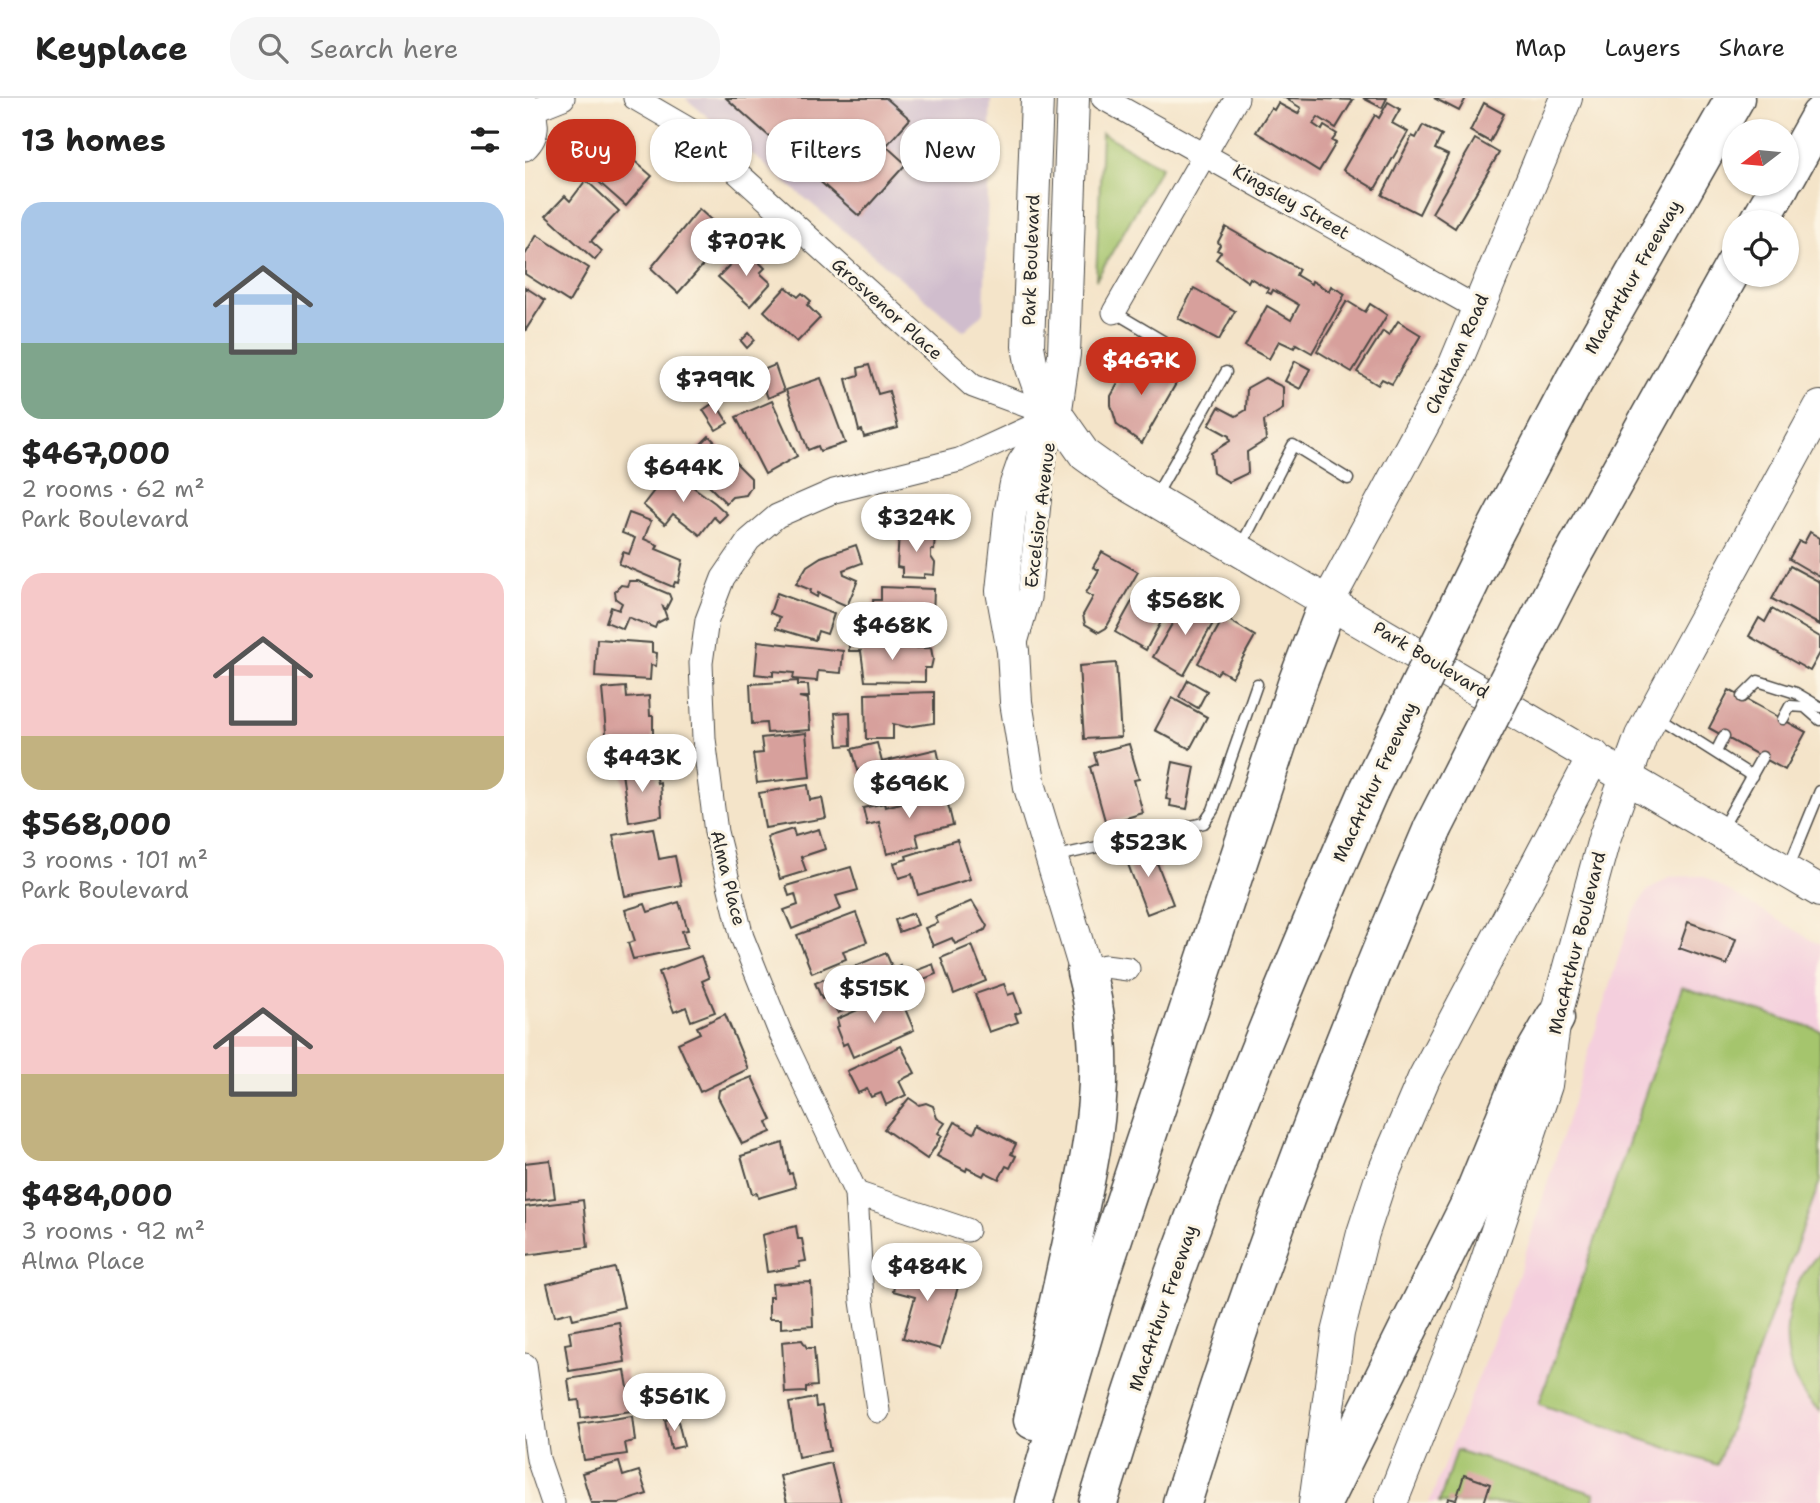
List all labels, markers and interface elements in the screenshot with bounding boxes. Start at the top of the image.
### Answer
search box [230,17,720,80]
text: Keyplace [35,26,188,71]
icon: search [254,29,292,67]
text: Search here [310,31,458,66]
text: Map [1515,32,1566,64]
text: Layers [1604,32,1681,64]
text: Share [1719,32,1785,64]
chip: Buy [546,119,636,182]
chip: Rent [650,119,752,182]
chip: Filters [766,119,886,182]
chip: New [900,119,1000,182]
north arrow [1722,119,1799,196]
map controls [1722,119,1799,287]
text: 13 homes [21,120,166,161]
icon: filters [466,121,504,159]
street label: Kingsley Street [1228,159,1354,245]
street label: Park Boulevard [1017,194,1045,326]
street label: MacArthur Freeway [1579,195,1687,359]
button: locate [1722,210,1799,287]
pin: $707K [697,218,795,278]
text: $707K [707,226,785,256]
icon: home [200,247,326,373]
street label: Grosvenor Place [826,253,948,365]
street label: Chatham Road [1420,290,1494,418]
pin: $467K [1092,338,1190,397]
text: $467K [1102,345,1180,375]
pin: $799K [666,356,764,416]
text: $799K [676,364,754,394]
text: $467,000 [21,433,170,474]
street label: Excelsior Avenue [1019,441,1061,589]
pin: $644K [634,444,732,504]
text: $644K [643,452,723,482]
text: 2 rooms · 62 m² [21,474,205,504]
pin: $324K [867,494,965,554]
text: $324K [877,502,955,532]
text: Park Boulevard [21,504,189,534]
pin: $568K [1136,578,1234,637]
text: $568K [1146,585,1224,615]
pin: $468K [843,602,941,662]
text: $468K [852,610,932,640]
street label: Park Boulevard [1369,616,1493,704]
icon: home [200,618,326,744]
street label: MacArthur Freeway [1327,698,1423,866]
pin: $443K [593,734,691,794]
text: $443K [603,742,681,772]
pin: $696K [860,760,958,820]
text: $696K [870,768,948,798]
text: $568,000 [21,804,172,845]
pin: $523K [1099,820,1197,879]
text: $523K [1109,827,1187,857]
street label: Alma Place [705,828,751,928]
text: 3 rooms · 101 m² [21,845,208,875]
street label: MacArthur Boulevard [1543,849,1611,1037]
text: Park Boulevard [21,875,189,905]
pin: $515K [825,965,923,1025]
text: $515K [839,973,909,1003]
icon: home [200,989,326,1115]
text: $484,000 [21,1175,173,1216]
text: 3 rooms · 92 m² [21,1216,205,1246]
street label: MacArthur Freeway [1123,1222,1203,1394]
pin: $484K [878,1244,976,1303]
text: Alma Place [21,1246,145,1276]
text: $484K [887,1251,967,1281]
pin: $561K [625,1374,723,1433]
text: $561K [639,1381,709,1411]

